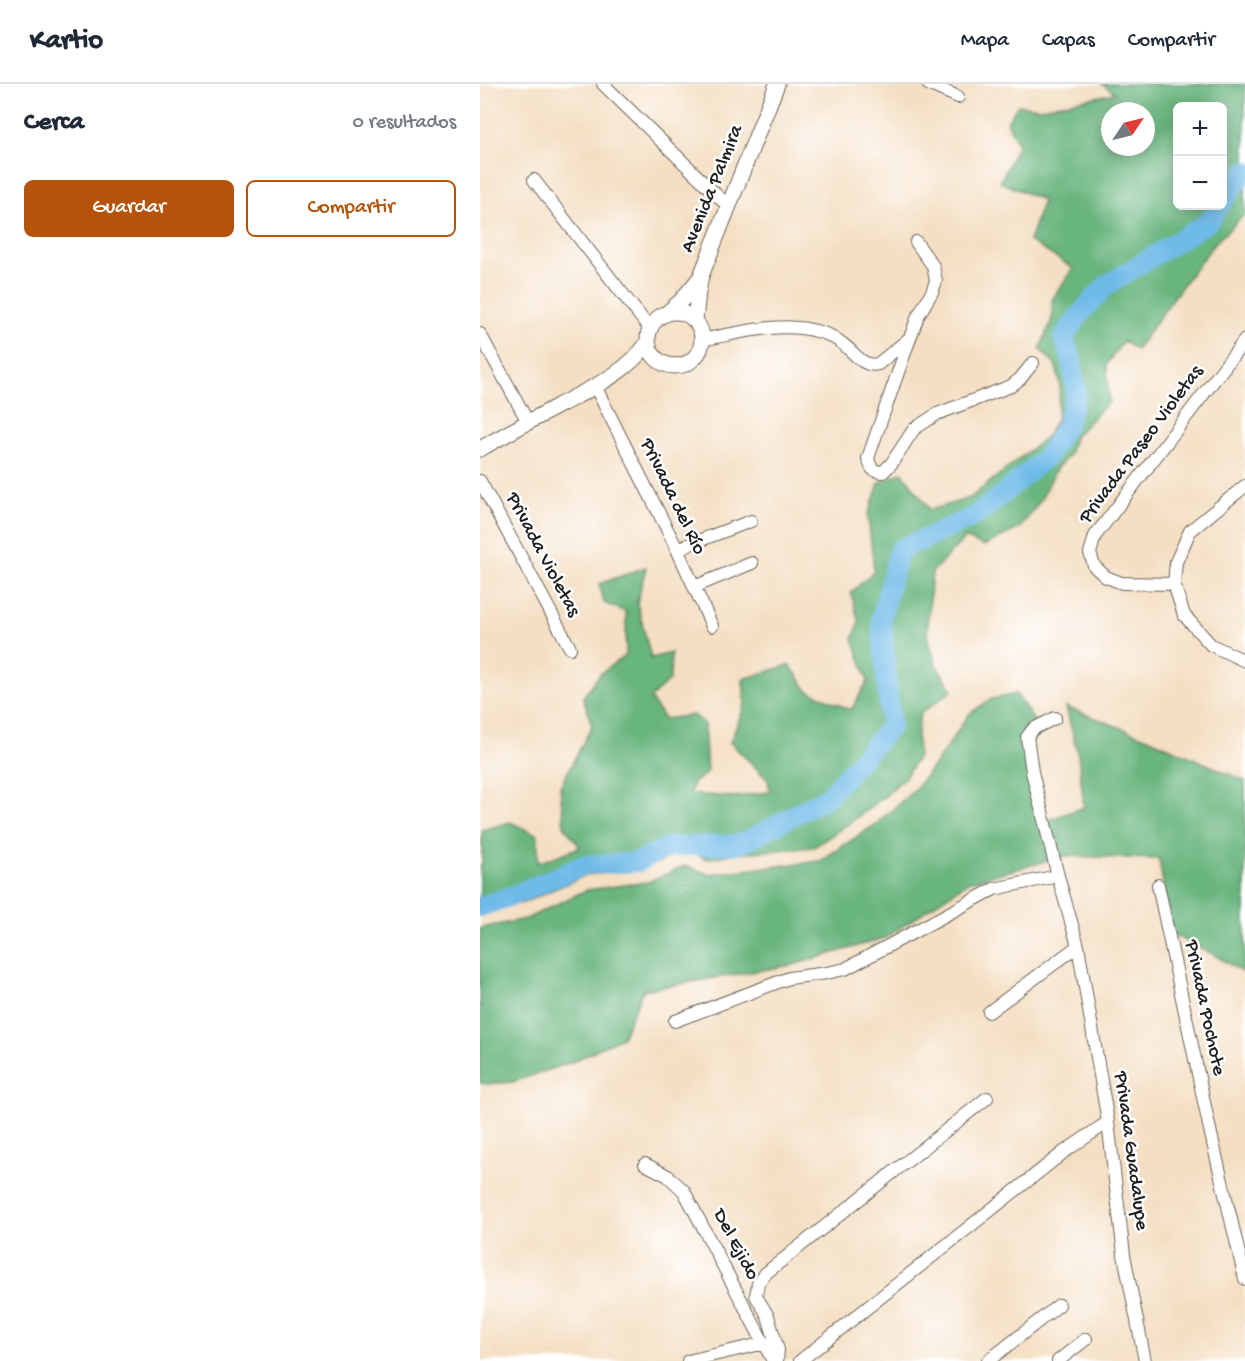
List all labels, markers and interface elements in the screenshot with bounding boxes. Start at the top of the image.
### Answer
text: Kartio [30,25,103,58]
text: Mapa [961,29,1009,54]
text: Capas [1042,29,1095,54]
text: Compartir [1128,29,1215,54]
north arrow [1101,102,1155,156]
map controls [1173,102,1227,210]
button: + [1173,102,1227,156]
text: Cerca [24,108,84,139]
text: 0 resultados [353,112,456,135]
street label: Avenida Palmira [677,121,749,256]
button: − [1173,156,1227,210]
button: Guardar [24,180,234,237]
button: Compartir [246,180,456,237]
street label: Privada Paseo Violetas [1074,361,1209,529]
street label: Privada del Río [634,434,710,559]
street label: Privada Violetas [499,488,585,621]
street label: Privada Pochote [1178,937,1230,1078]
street label: Privada Guadalupe [1107,1069,1153,1232]
street label: Del Ejido [706,1204,763,1284]

